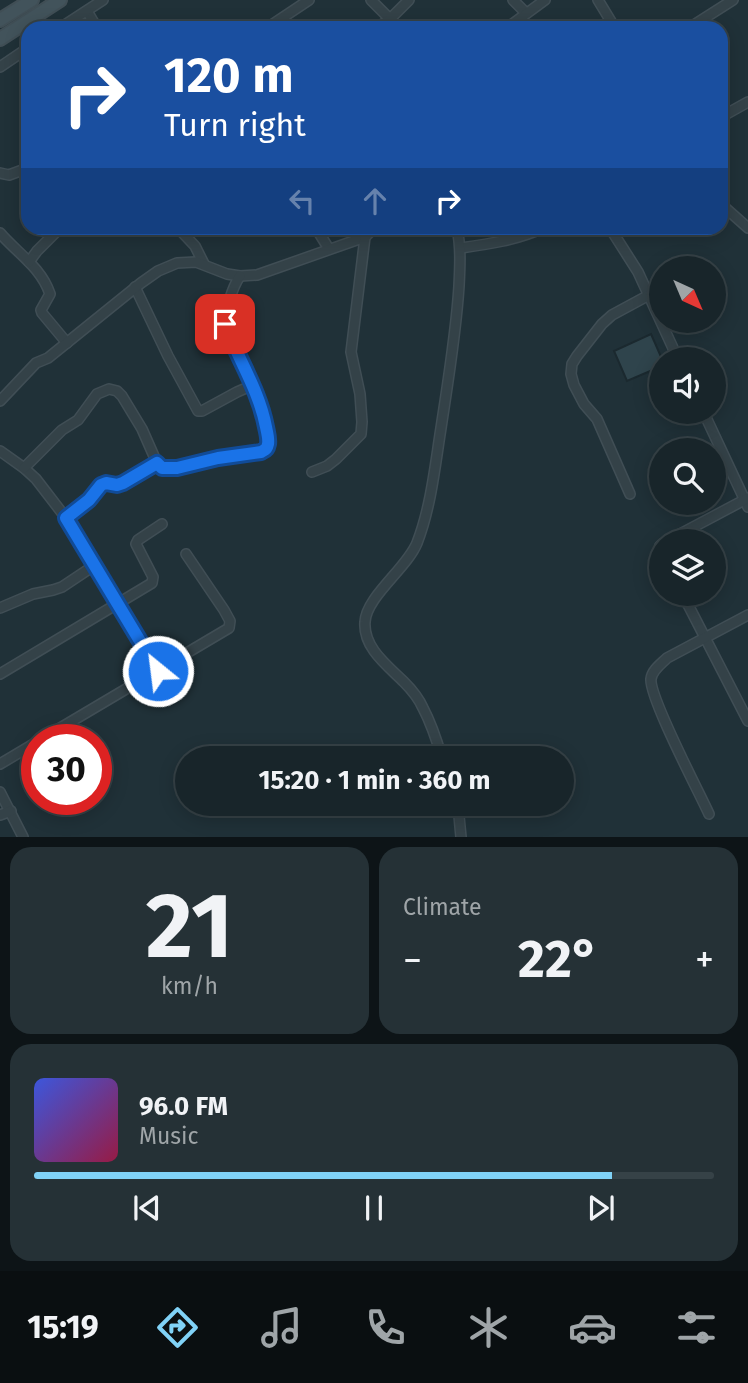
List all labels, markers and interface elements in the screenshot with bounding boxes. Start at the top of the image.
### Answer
text: 120 m [164,46,294,105]
icon: right [49,49,140,140]
text: Turn right [164,106,306,144]
icon: left [283,182,321,220]
icon: ahead [356,182,394,220]
icon: right [429,182,467,220]
north arrow [649,256,726,332]
map controls [649,256,726,606]
pin [195,294,255,354]
icon: arrive [206,305,244,343]
button: sound [649,347,726,424]
button: search [649,438,726,515]
button: layers [649,529,726,606]
position arrow [121,634,195,708]
speed limit sign: 30 [21,724,112,815]
text: 15:20 · 1 min · 360 m [258,765,491,796]
text: 21 [146,872,233,981]
text: Climate [403,893,482,921]
text: 22° [518,928,599,991]
text: − [403,937,422,983]
text: + [695,937,714,983]
text: km/h [161,972,218,1000]
text: 96.0 FM [139,1091,228,1122]
text: Music [139,1122,199,1150]
icon: previous [128,1189,166,1227]
icon: pause [355,1189,393,1227]
icon: next [582,1189,620,1227]
icon: directions [153,1303,202,1352]
icon: music [257,1303,306,1352]
icon: phone [361,1303,410,1352]
icon: climate [464,1303,513,1352]
icon: car [568,1303,617,1352]
icon: filters [672,1303,721,1352]
text: 15:19 [27,1308,99,1346]

